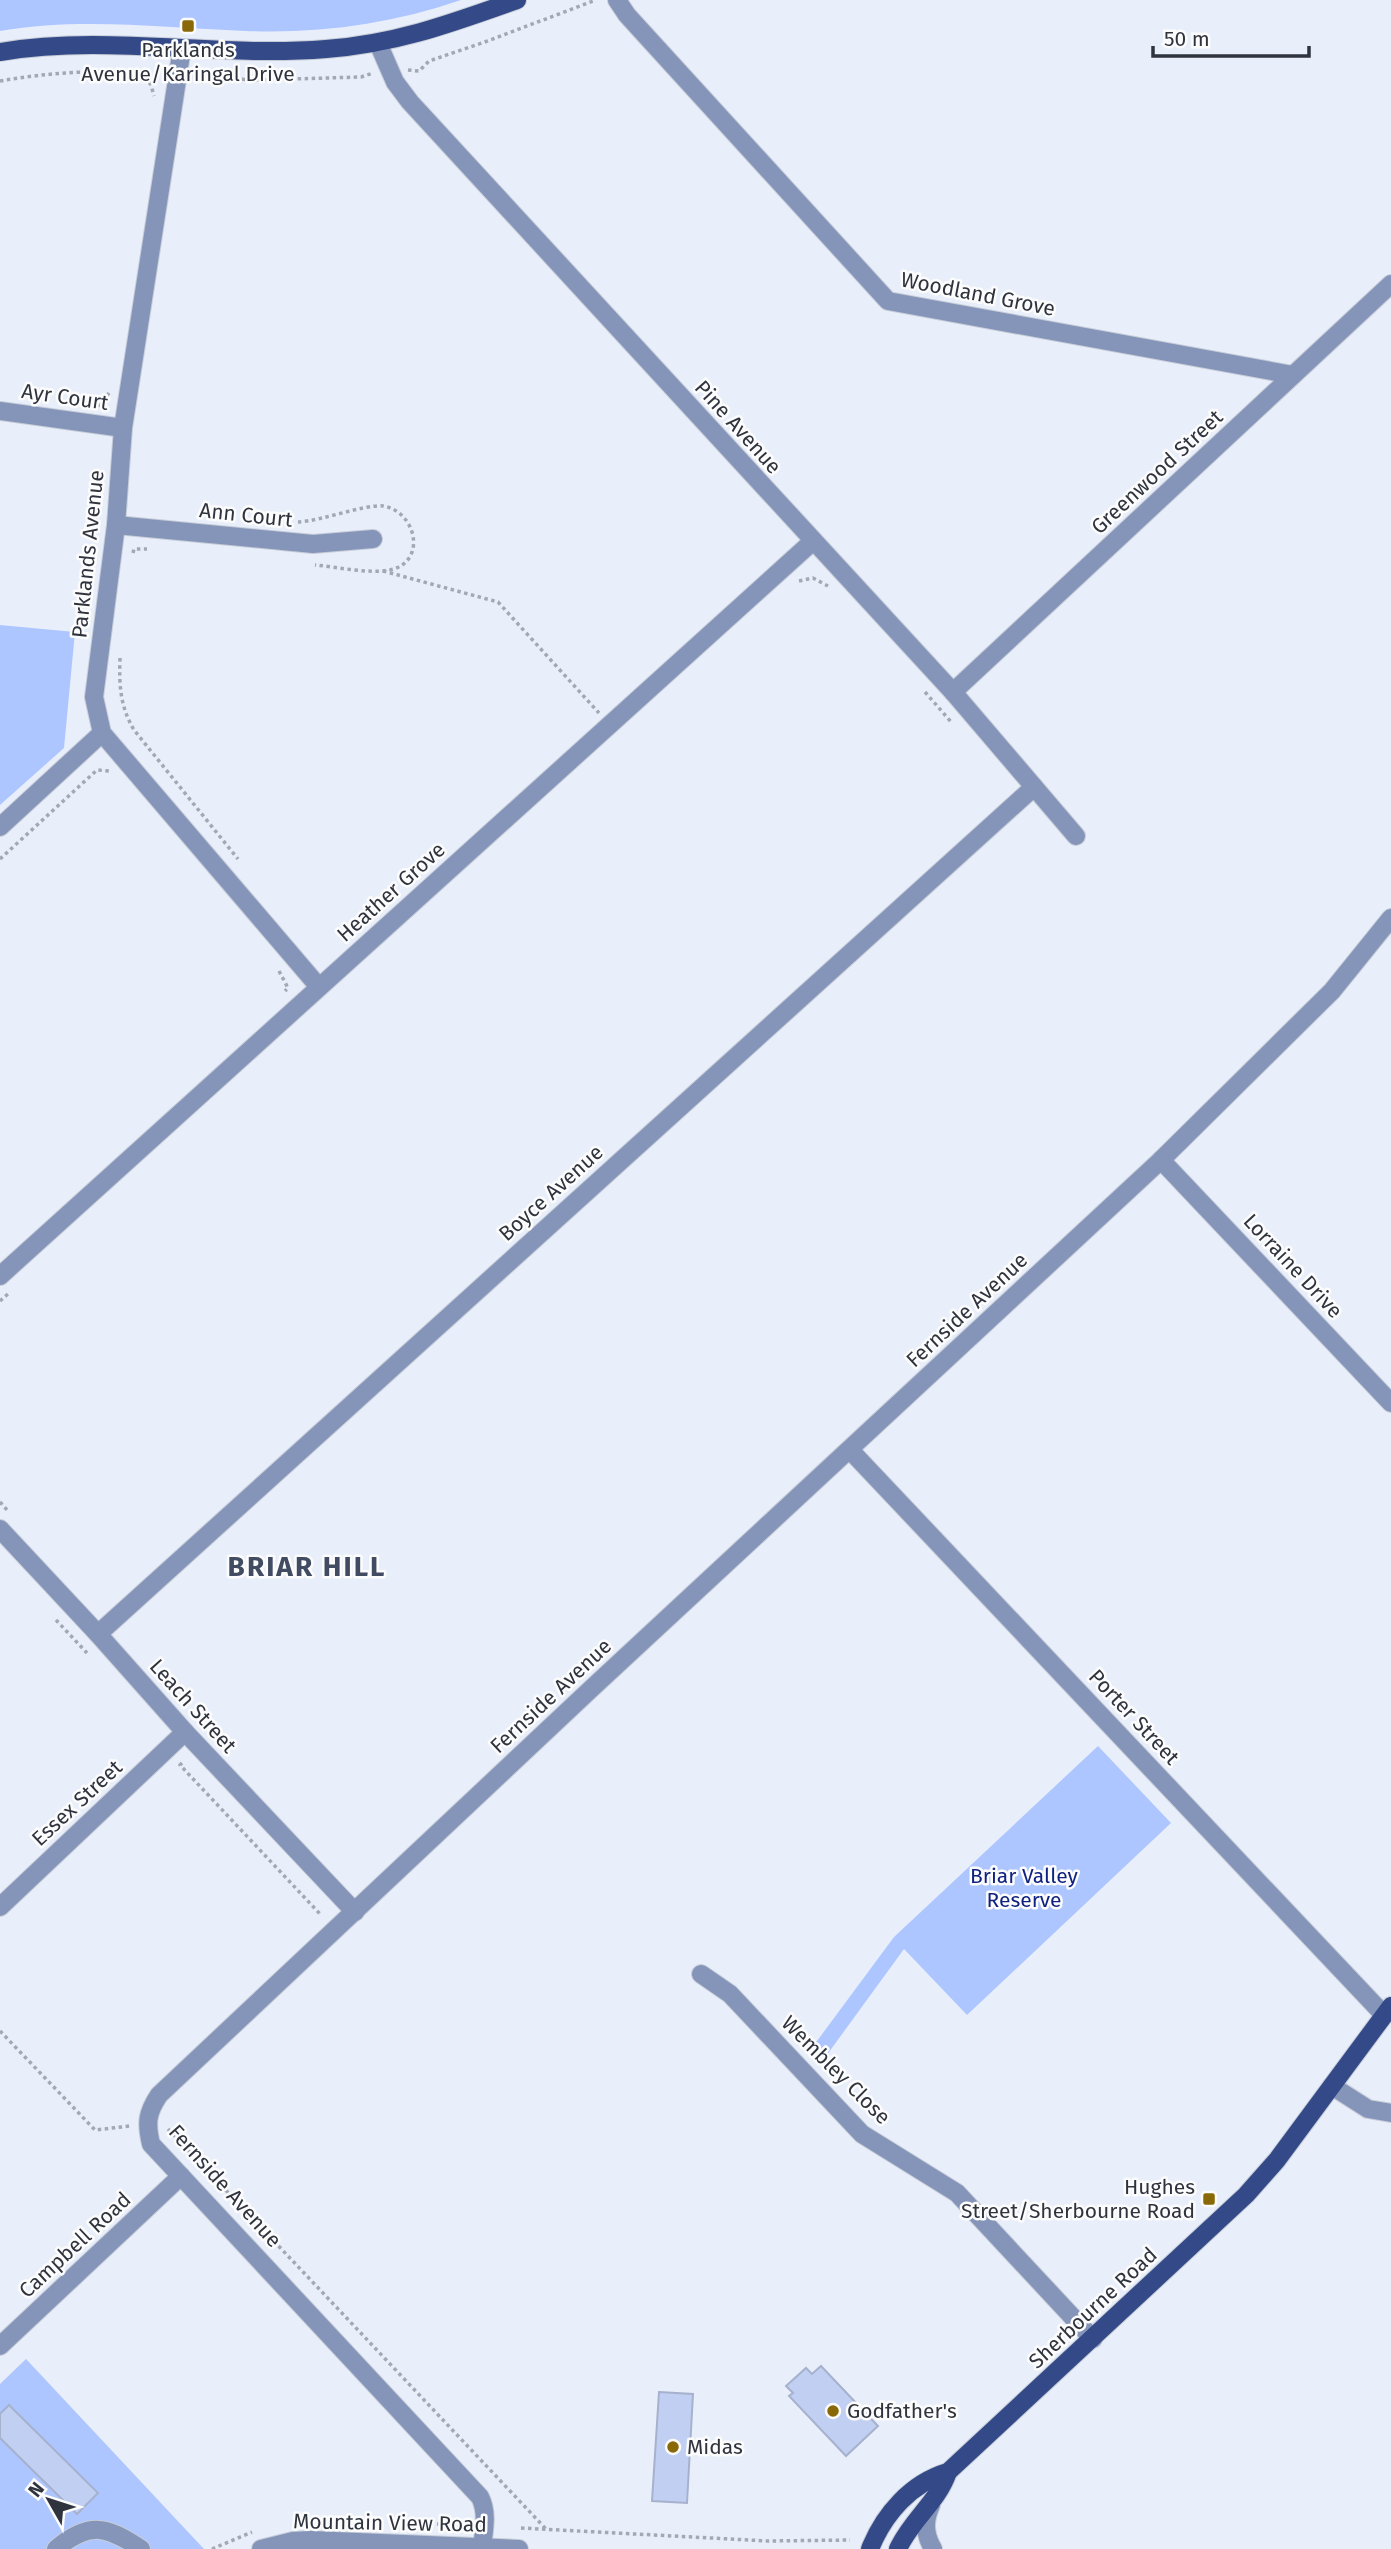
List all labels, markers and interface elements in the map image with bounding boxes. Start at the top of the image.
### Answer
scale bar [1153,14,1309,58]
marker: Parklands Avenue/Karingal Drive [180,18,196,34]
text: 50 m [1164,26,1210,52]
place label: Parklands Avenue/Karingal Drive [81,37,295,87]
street label: Woodland Grove [899,266,1057,322]
street label: Pine Avenue [689,375,787,479]
street label: Ayr Court [20,378,111,416]
street label: Greenwood Street [1086,404,1229,540]
street label: Parklands Avenue [66,469,110,639]
street label: Ann Court [198,497,294,533]
street label: Heather Grove [332,837,450,947]
street label: Boyce Avenue [493,1139,609,1247]
street label: Lorraine Drive [1238,1208,1348,1324]
street label: Fernside Avenue [901,1247,1033,1373]
district label: BRIAR HILL [228,1550,386,1583]
street label: Fernside Avenue [485,1633,617,1759]
street label: Leach Street [144,1654,242,1759]
street label: Porter Street [1083,1664,1185,1771]
street label: Essex Street [26,1754,128,1852]
park label: Briar Valley Reserve [970,1863,1079,1913]
street label: Wembley Close [776,2010,896,2130]
street label: Fernside Avenue [163,2119,287,2253]
place label: Hughes Street/Sherbourne Road [961,2174,1195,2224]
street label: Campbell Road [14,2187,136,2303]
marker: Hughes Street/Sherbourne Road [1201,2191,1217,2207]
street label: Sherbourne Road [1023,2242,1163,2374]
place label: Godfather's [847,2398,957,2424]
marker: Godfather's [825,2403,841,2419]
place label: Midas [687,2434,743,2460]
marker: Midas [665,2439,681,2455]
north arrow [14,2465,84,2535]
text: N [23,2477,49,2502]
street label: Mountain View Road [293,2508,487,2538]

